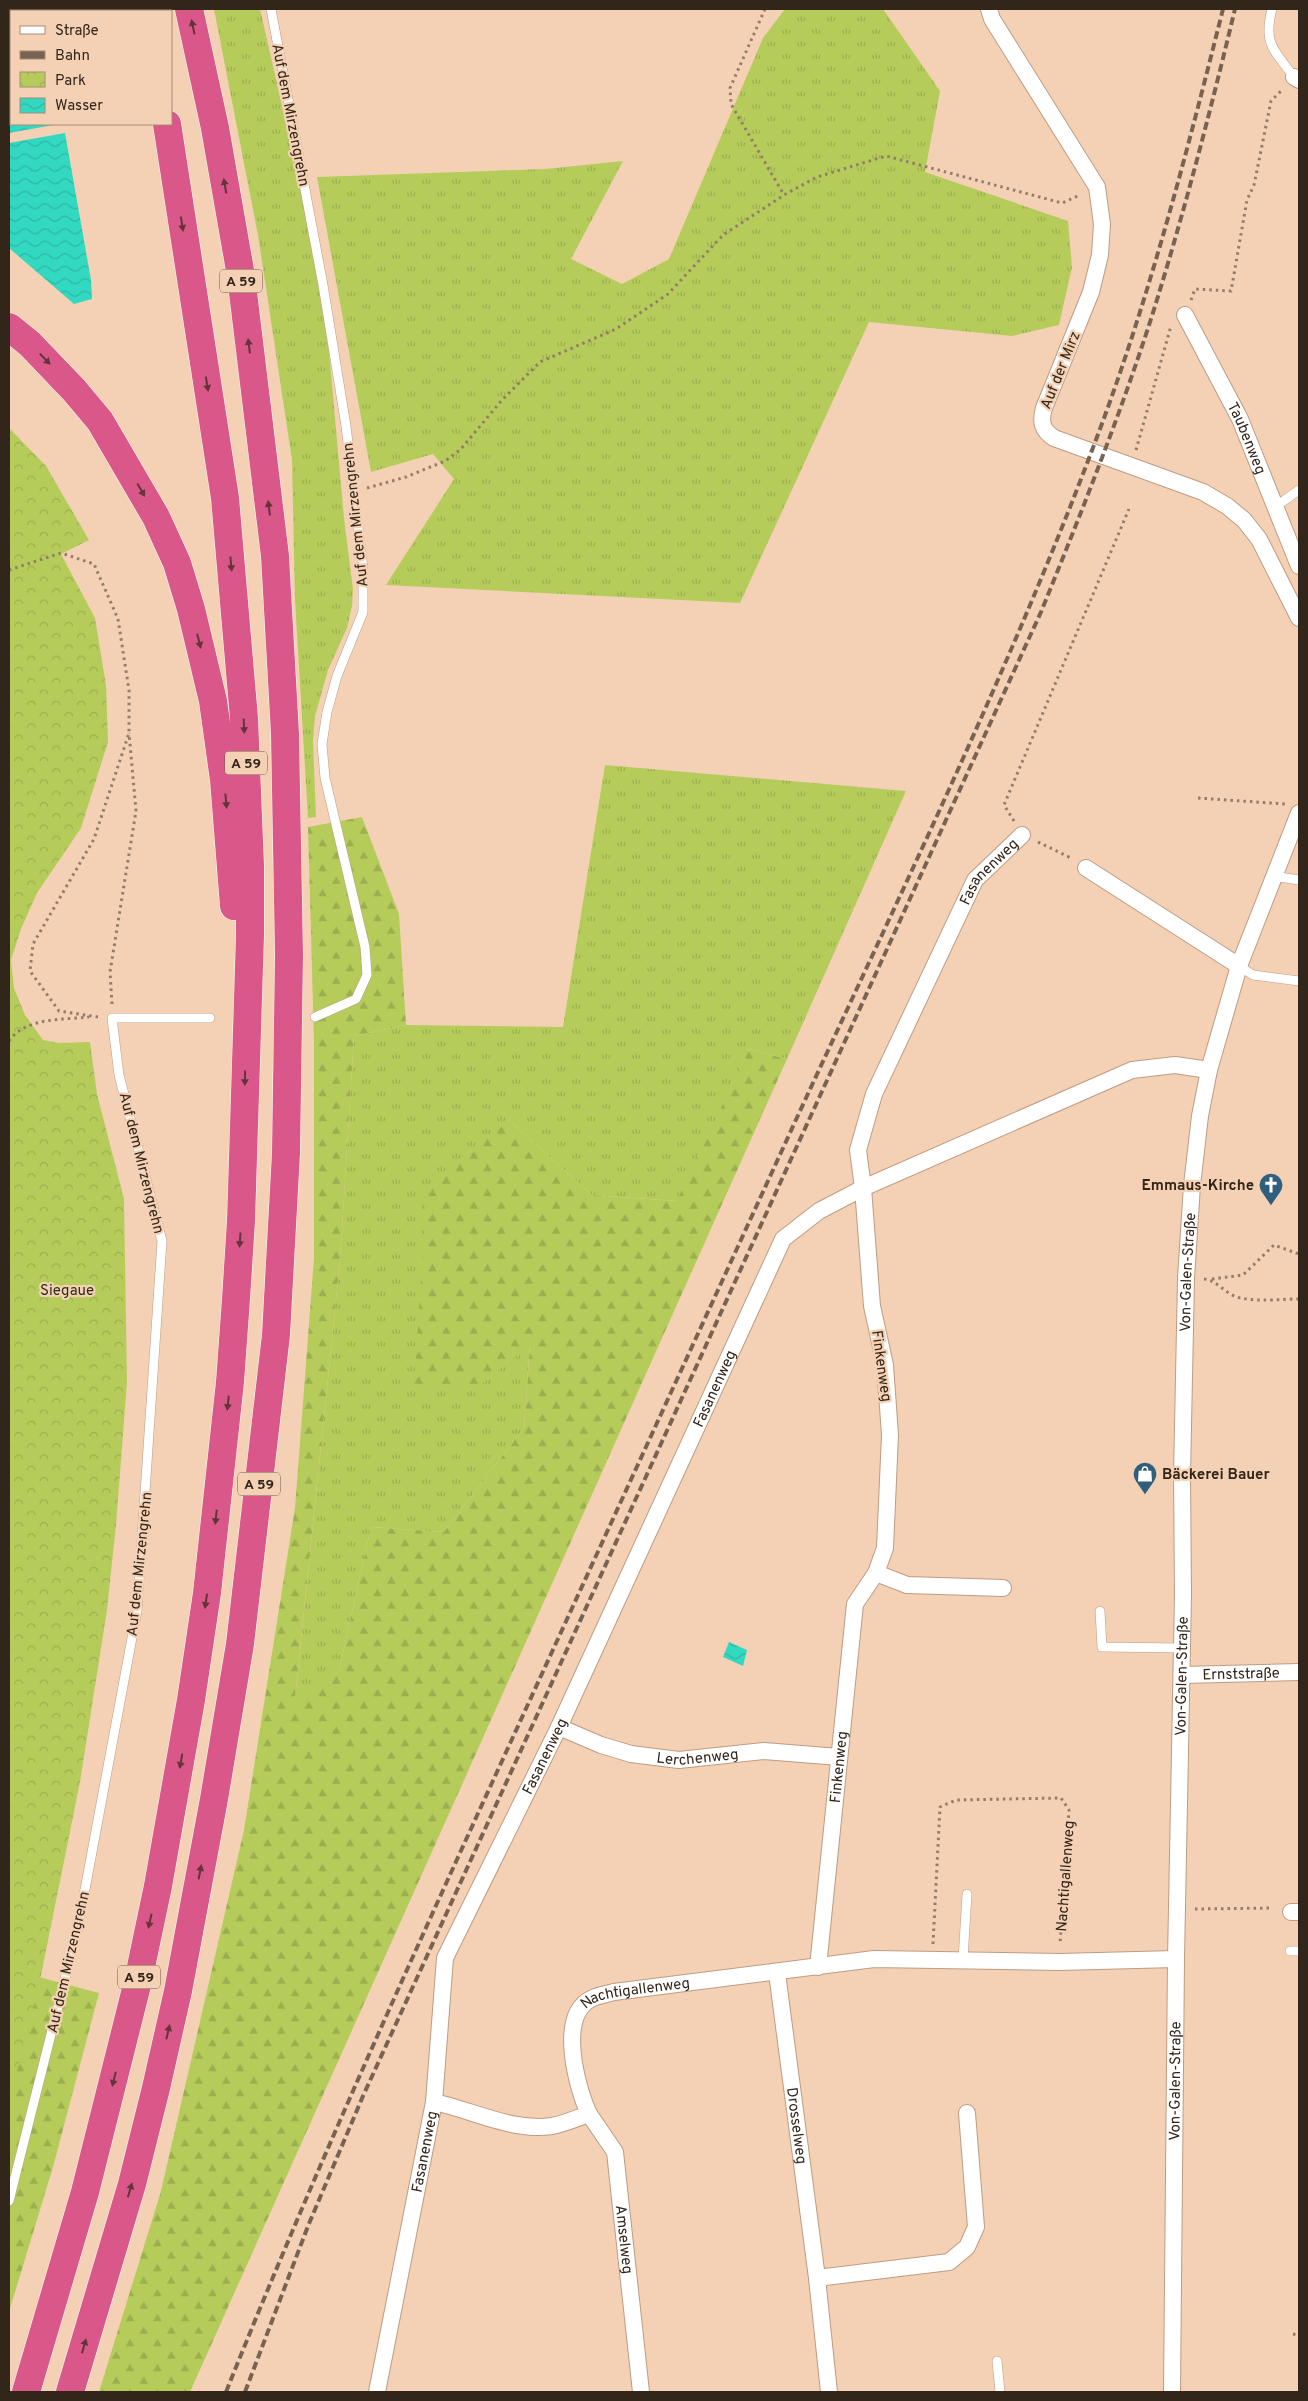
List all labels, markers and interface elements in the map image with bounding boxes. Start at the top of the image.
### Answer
legend [10,10,172,125]
one-way arrow [189,19,197,34]
text: Straße [55,22,99,41]
street label: Auf dem Mirzengrehn [266,42,313,188]
text: Bahn [55,47,90,66]
text: Park [55,72,86,91]
text: Wasser [55,97,103,116]
one-way arrow [220,178,228,194]
one-way arrow [179,216,187,232]
road number: A 59 [220,270,262,292]
street label: Auf der Mirz [1037,329,1086,412]
one-way arrow [245,338,253,354]
one-way arrow [39,353,51,365]
one-way arrow [204,377,212,393]
street label: Taubenweg [1222,399,1269,478]
street label: Auf dem Mirzengrehn [339,442,374,588]
one-way arrow [136,483,145,496]
one-way arrow [265,499,273,515]
one-way arrow [227,556,235,572]
one-way arrow [195,633,203,648]
one-way arrow [241,718,249,734]
road number: A 59 [225,751,267,774]
one-way arrow [222,793,230,809]
street label: Fasanenweg [956,835,1023,909]
one-way arrow [241,1070,249,1086]
street label: Auf dem Mirzengrehn [114,1091,167,1236]
church icon: Emmaus-Kirche [1258,1172,1284,1206]
place label: Emmaus-Kirche [1141,1177,1254,1196]
street label: Von-Galen-Straße [1177,1212,1201,1332]
one-way arrow [235,1233,243,1249]
park label: Siegaue [40,1282,94,1301]
street label: Finkenweg [866,1329,895,1403]
street label: Fasanenweg [690,1348,742,1431]
one-way arrow [224,1395,232,1411]
shop icon: Bäckerei Bauer [1132,1461,1158,1495]
place label: Bäckerei Bauer [1162,1466,1270,1485]
road number: A 59 [238,1472,280,1496]
street label: Auf dem Mirzengrehn [123,1491,158,1637]
one-way arrow [211,1509,219,1525]
one-way arrow [201,1593,209,1609]
street label: Von-Galen-Straße [1172,1616,1194,1736]
street label: Ernststraße [1202,1664,1280,1685]
street label: Fasanenweg [519,1716,573,1798]
street label: Finkenweg [827,1730,853,1804]
street label: Lerchenweg [655,1746,740,1771]
one-way arrow [176,1754,184,1770]
street label: Nachtigallenweg [1053,1820,1080,1932]
one-way arrow [196,1865,204,1880]
street label: Auf dem Mirzengrehn [44,1890,95,2035]
one-way arrow [146,1913,154,1929]
road number: A 59 [118,1965,160,1988]
street label: Nachtigallenweg [577,1974,691,2014]
street label: Von-Galen-Straße [1166,2021,1186,2141]
one-way arrow [164,2024,172,2039]
one-way arrow [110,2072,118,2087]
street label: Drosselweg [781,2086,810,2165]
street label: Fasanenweg [408,2109,443,2194]
one-way arrow [127,2182,135,2197]
street label: Amselweg [610,2204,636,2275]
one-way arrow [81,2338,89,2353]

